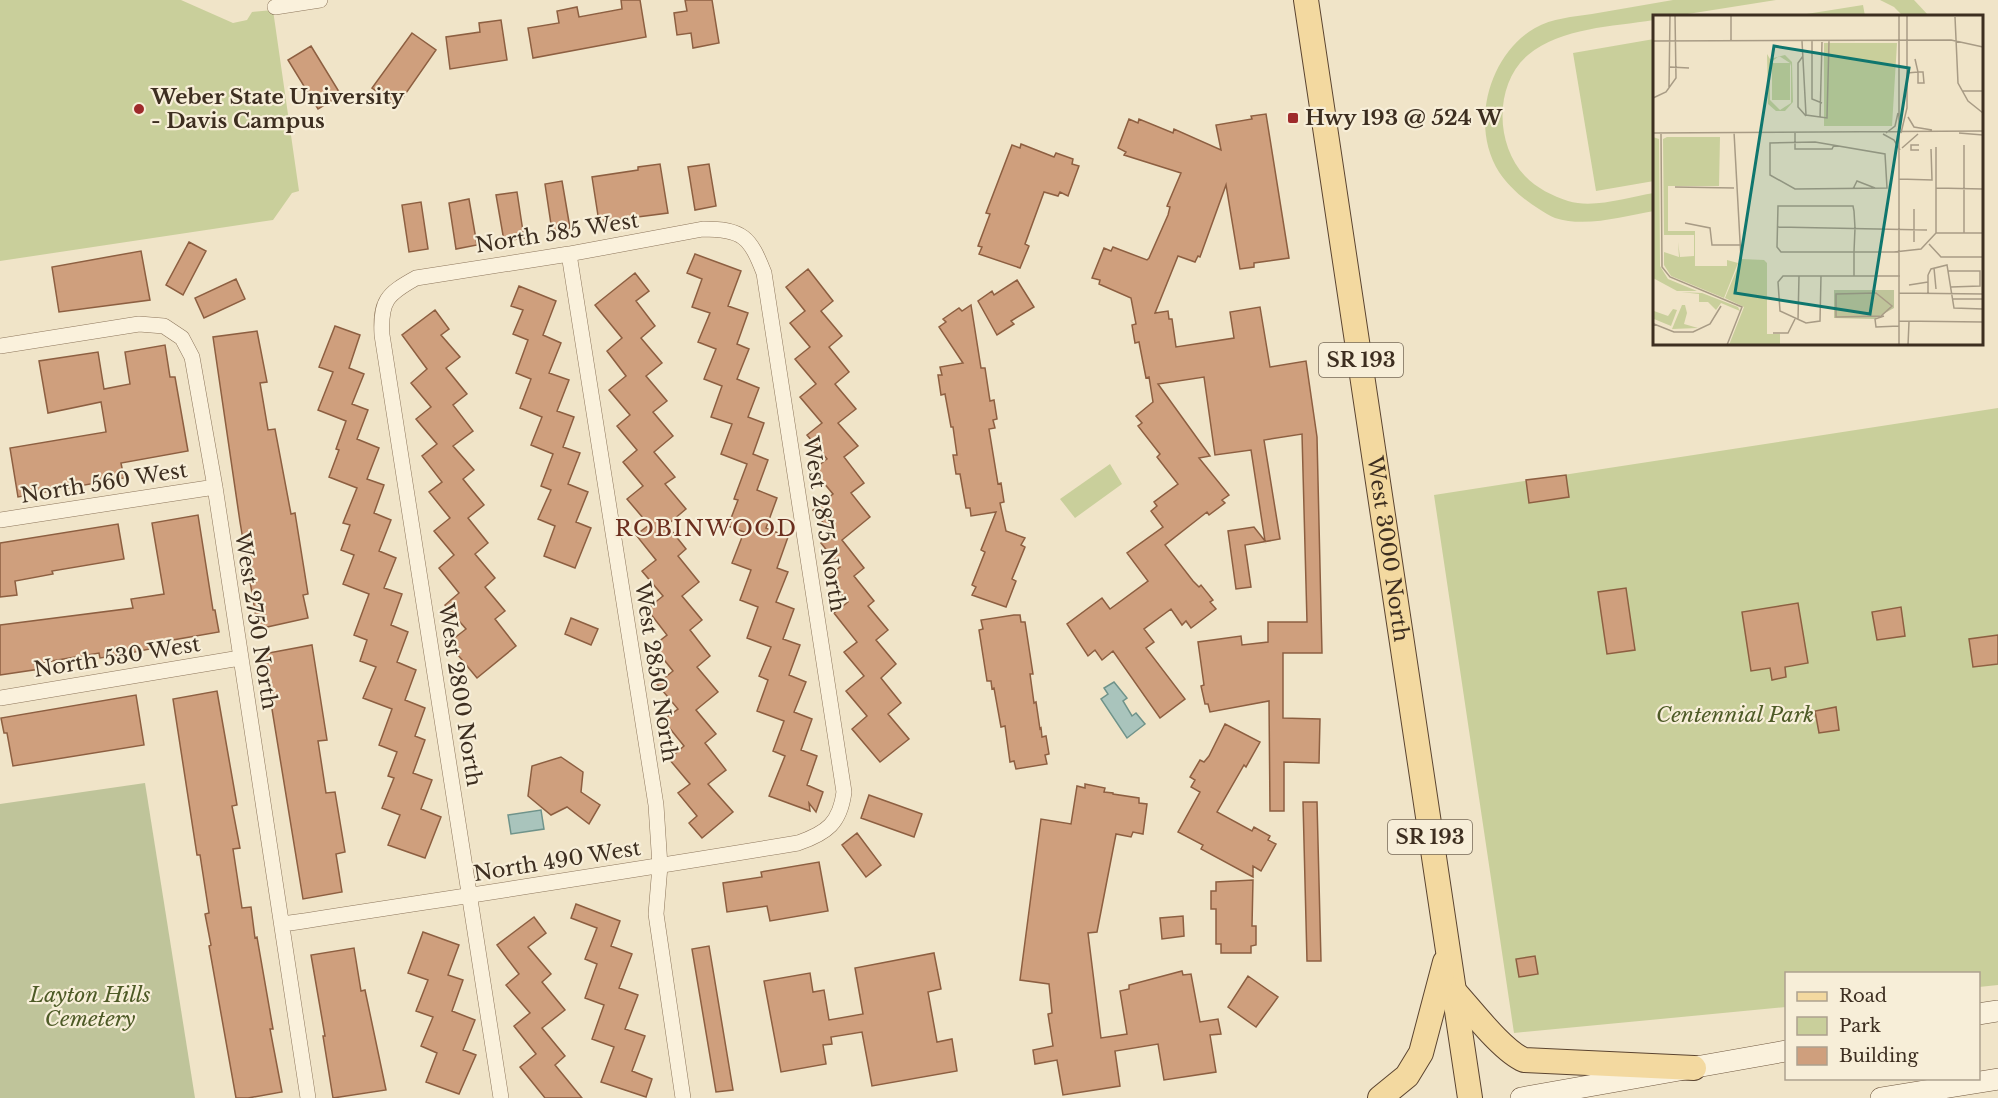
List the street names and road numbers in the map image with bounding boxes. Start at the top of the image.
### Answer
street label: North 585 West [474,207,640,259]
road number: SR 193 [1319,343,1403,377]
street label: West 2875 North [797,434,851,613]
street label: West 3000 North [1361,453,1414,643]
street label: North 560 West [19,457,189,509]
street label: West 2750 North [229,529,283,712]
street label: West 2850 North [629,579,683,764]
street label: West 2800 North [433,601,487,788]
street label: North 530 West [32,631,202,683]
road number: SR 193 [1388,820,1472,854]
street label: North 490 West [471,835,643,887]

